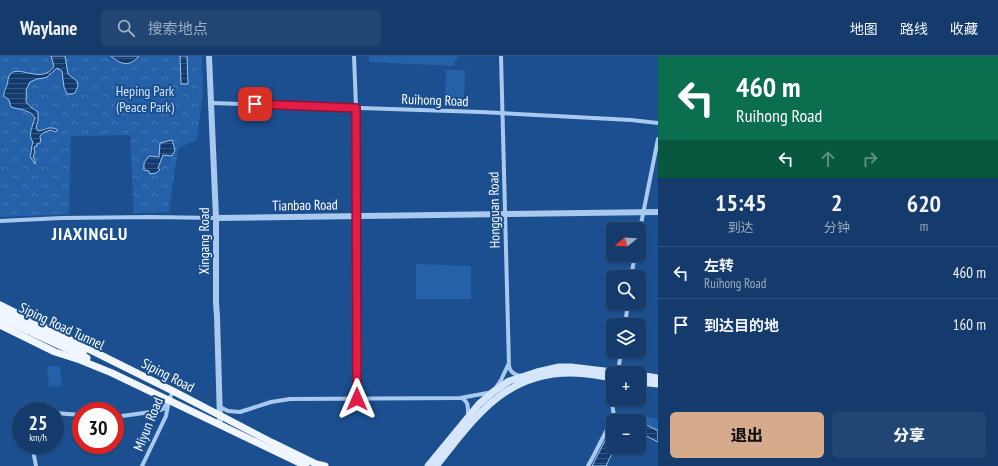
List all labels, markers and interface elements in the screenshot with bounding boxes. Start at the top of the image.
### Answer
search box [101,10,381,46]
text: Waylane [20,16,77,40]
icon: search [115,17,137,39]
text: 搜索地点 [147,19,207,38]
text: 地图 [850,20,878,38]
text: 路线 [900,20,928,38]
text: 收藏 [950,20,978,38]
text: 460 m [736,68,800,105]
icon: left [670,72,722,124]
park label: Heping Park (Peace Park) [116,82,175,116]
pin [238,87,272,121]
street label: Ruihong Road [401,90,469,110]
icon: arrive [244,93,266,115]
text: Ruihong Road [736,104,822,127]
icon: left [775,148,797,170]
icon: ahead [817,148,839,170]
icon: right [859,148,881,170]
street label: Hongguan Road [484,172,504,248]
text: 15:45 [715,187,767,218]
text: 2 [831,187,842,218]
text: 620 [907,188,941,219]
street label: Tianbao Road [272,195,338,215]
street label: Xingang Road [195,208,213,274]
text: m [920,218,928,235]
text: 到达 [728,219,754,236]
text: 分钟 [824,219,850,236]
district label: JIAXINGLU [51,222,128,245]
north arrow [606,222,646,262]
map controls [606,222,646,454]
text: 左转 [704,256,734,275]
icon: left [670,262,692,284]
text: 460 m [953,263,986,282]
button: search [606,270,646,310]
text: Ruihong Road [704,275,766,292]
street label: Siping Road Tunnel [16,298,108,354]
icon: arrive [670,314,692,336]
text: 160 m [953,315,986,334]
text: 到达目的地 [704,316,779,335]
button: layers [606,318,646,358]
street label: Siping Road [138,354,198,396]
button: + [606,366,646,406]
position arrow [336,378,378,420]
street label: Miyun Road [129,395,167,453]
speed limit sign: 30 [72,402,124,454]
text: 25 [28,410,48,436]
button: 退出 [670,412,824,458]
button: 分享 [832,412,986,458]
button: − [606,414,646,454]
text: km/h [29,431,47,444]

